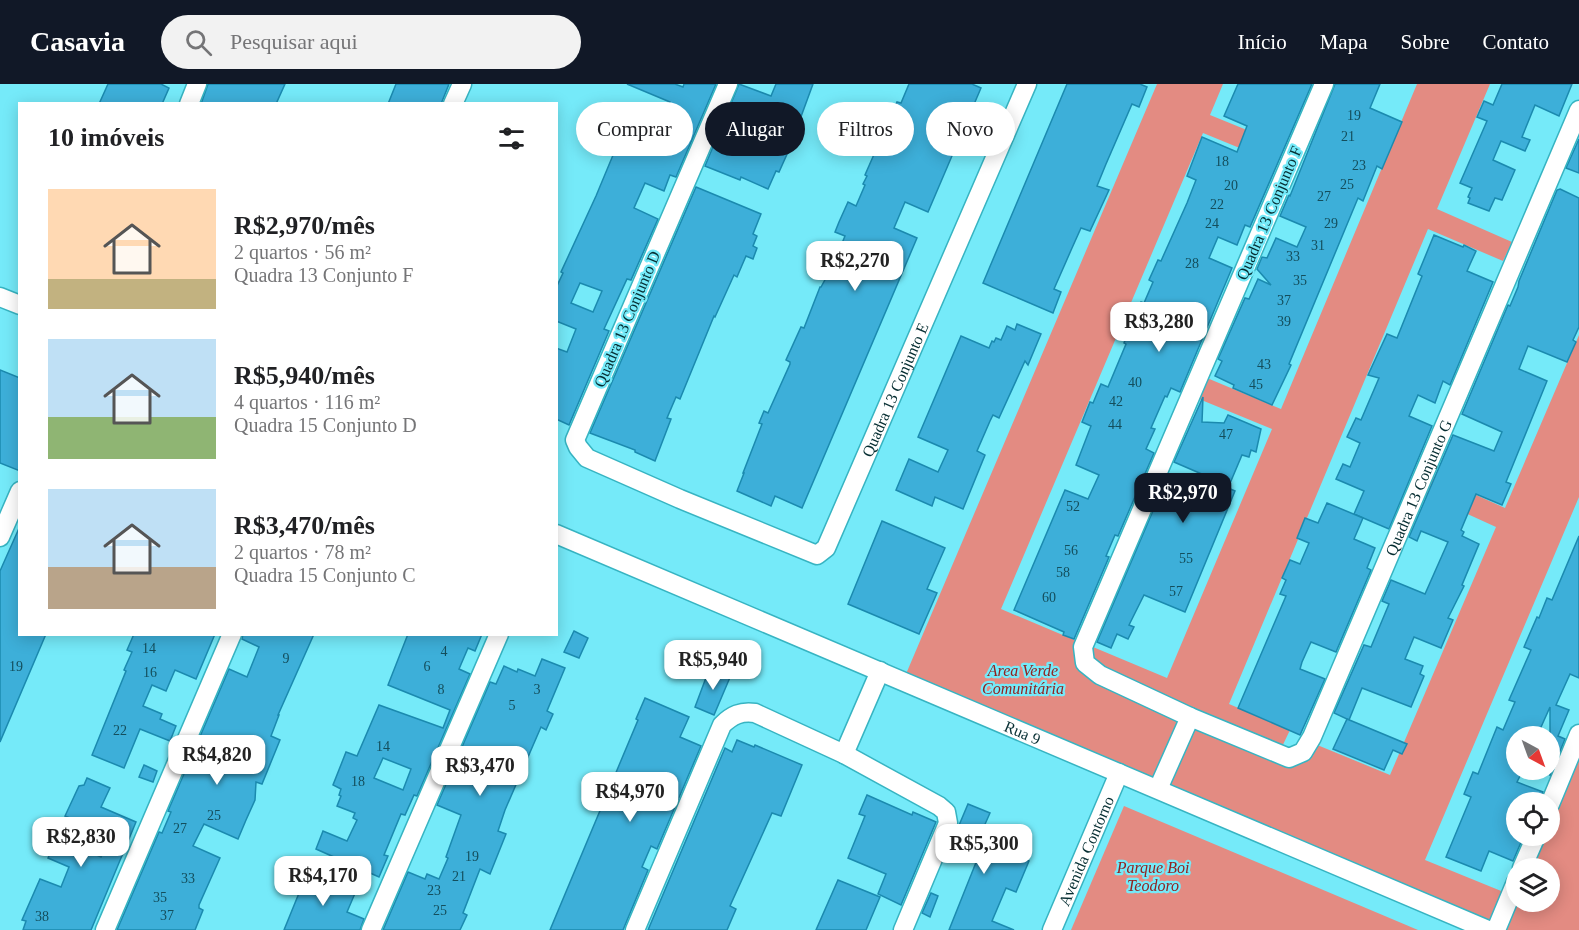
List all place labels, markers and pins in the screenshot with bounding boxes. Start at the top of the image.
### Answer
pin: R$2,270 [800,241,910,292]
pin: R$3,280 [1104,302,1214,353]
pin: R$2,970 [1128,473,1238,524]
pin: R$5,940 [658,640,768,691]
pin: R$4,820 [162,735,272,786]
pin: R$3,470 [425,746,535,797]
pin: R$4,970 [575,772,685,823]
pin: R$2,830 [26,817,136,868]
pin: R$5,300 [929,824,1039,875]
pin: R$4,170 [268,856,378,907]

